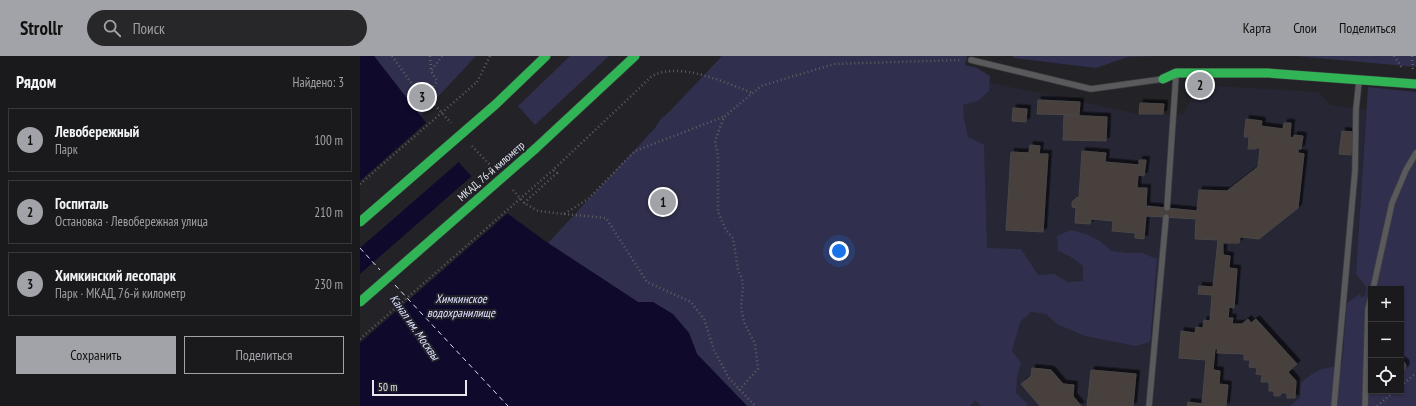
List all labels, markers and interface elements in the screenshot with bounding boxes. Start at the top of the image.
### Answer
search box [87,10,367,46]
text: Strollr [20,16,63,40]
icon: search [101,17,123,39]
text: Поиск [133,19,165,38]
text: Карта [1243,19,1271,37]
text: Слои [1293,19,1317,37]
text: Поделиться [1339,19,1396,37]
pin: 2 [1187,70,1213,100]
text: Рядом [16,71,56,93]
text: Найдено: 3 [293,74,344,91]
pin: 3 [409,82,435,112]
text: Левобережный [55,122,139,141]
text: 1 [27,132,33,149]
text: 100 m [314,132,343,149]
street label: МКАД, 76-й километр [455,138,528,204]
text: Парк [55,141,78,158]
pin: 1 [650,187,676,217]
text: Госпиталь [55,194,109,213]
text: 2 [27,204,33,221]
text: 210 m [314,204,343,221]
text: Остановка · Левобережная улица [55,213,208,230]
your location [829,241,849,261]
text: Химкинский лесопарк [55,266,176,285]
text: 3 [27,276,33,293]
text: 230 m [314,276,343,293]
text: Парк · МКАД, 76-й километр [55,285,186,302]
map controls [1368,286,1404,394]
button: + [1368,286,1404,322]
water label: Канал им. Москвы [387,291,444,364]
water label: Химкинское водохранилище [427,291,496,320]
button: − [1368,322,1404,358]
button: Сохранить [16,336,176,374]
button: Поделиться [184,336,344,374]
button: locate [1368,358,1404,394]
scale bar [372,378,467,397]
text: 50 m [378,380,397,394]

